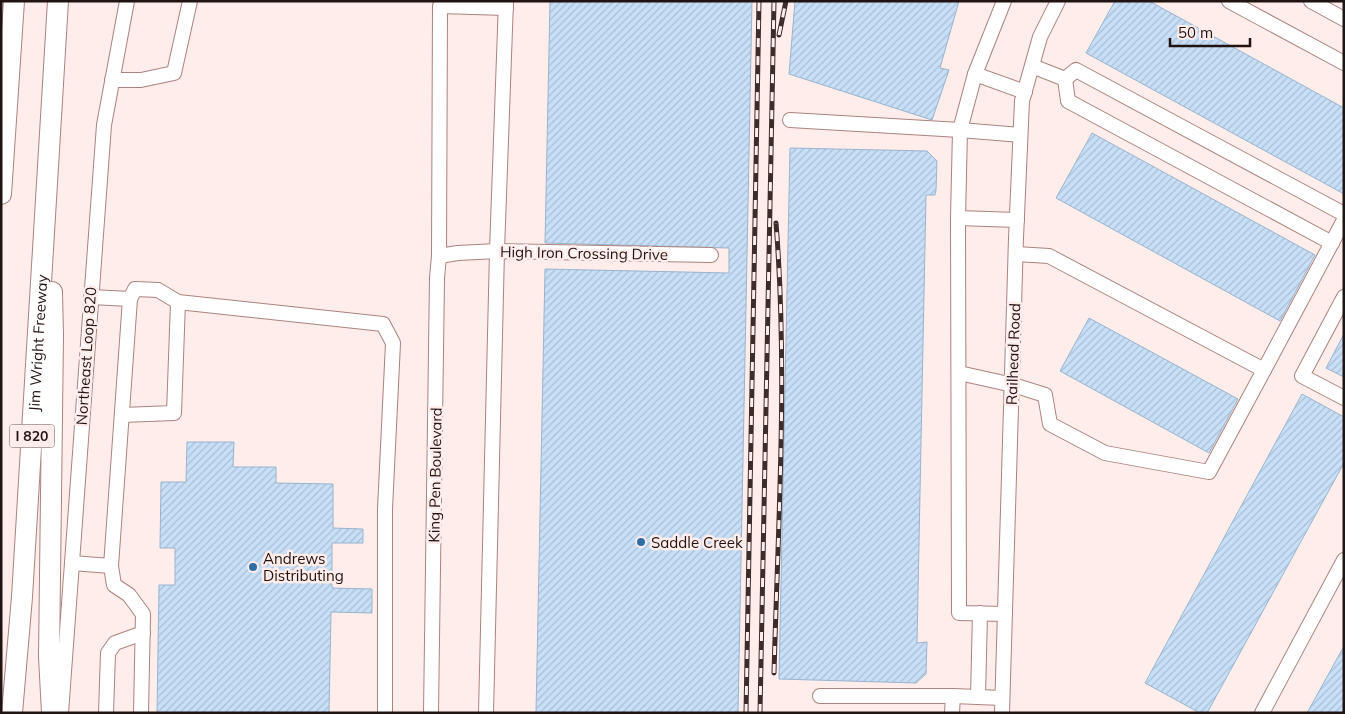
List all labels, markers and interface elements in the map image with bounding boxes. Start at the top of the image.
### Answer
scale bar [1170,15,1250,47]
text: 50 m [1178,23,1213,42]
street label: High Iron Crossing Drive [500,242,668,264]
street label: Jim Wright Freeway [24,274,51,412]
street label: Northeast Loop 820 [72,286,100,426]
street label: Railhead Road [1002,303,1024,405]
street label: King Pen Boulevard [424,407,446,543]
road number: I 820 [10,424,54,448]
place label: Saddle Creek [651,533,743,552]
marker: Saddle Creek [635,536,647,548]
place label: Andrews Distributing [263,549,344,585]
marker: Andrews Distributing [247,561,259,573]

